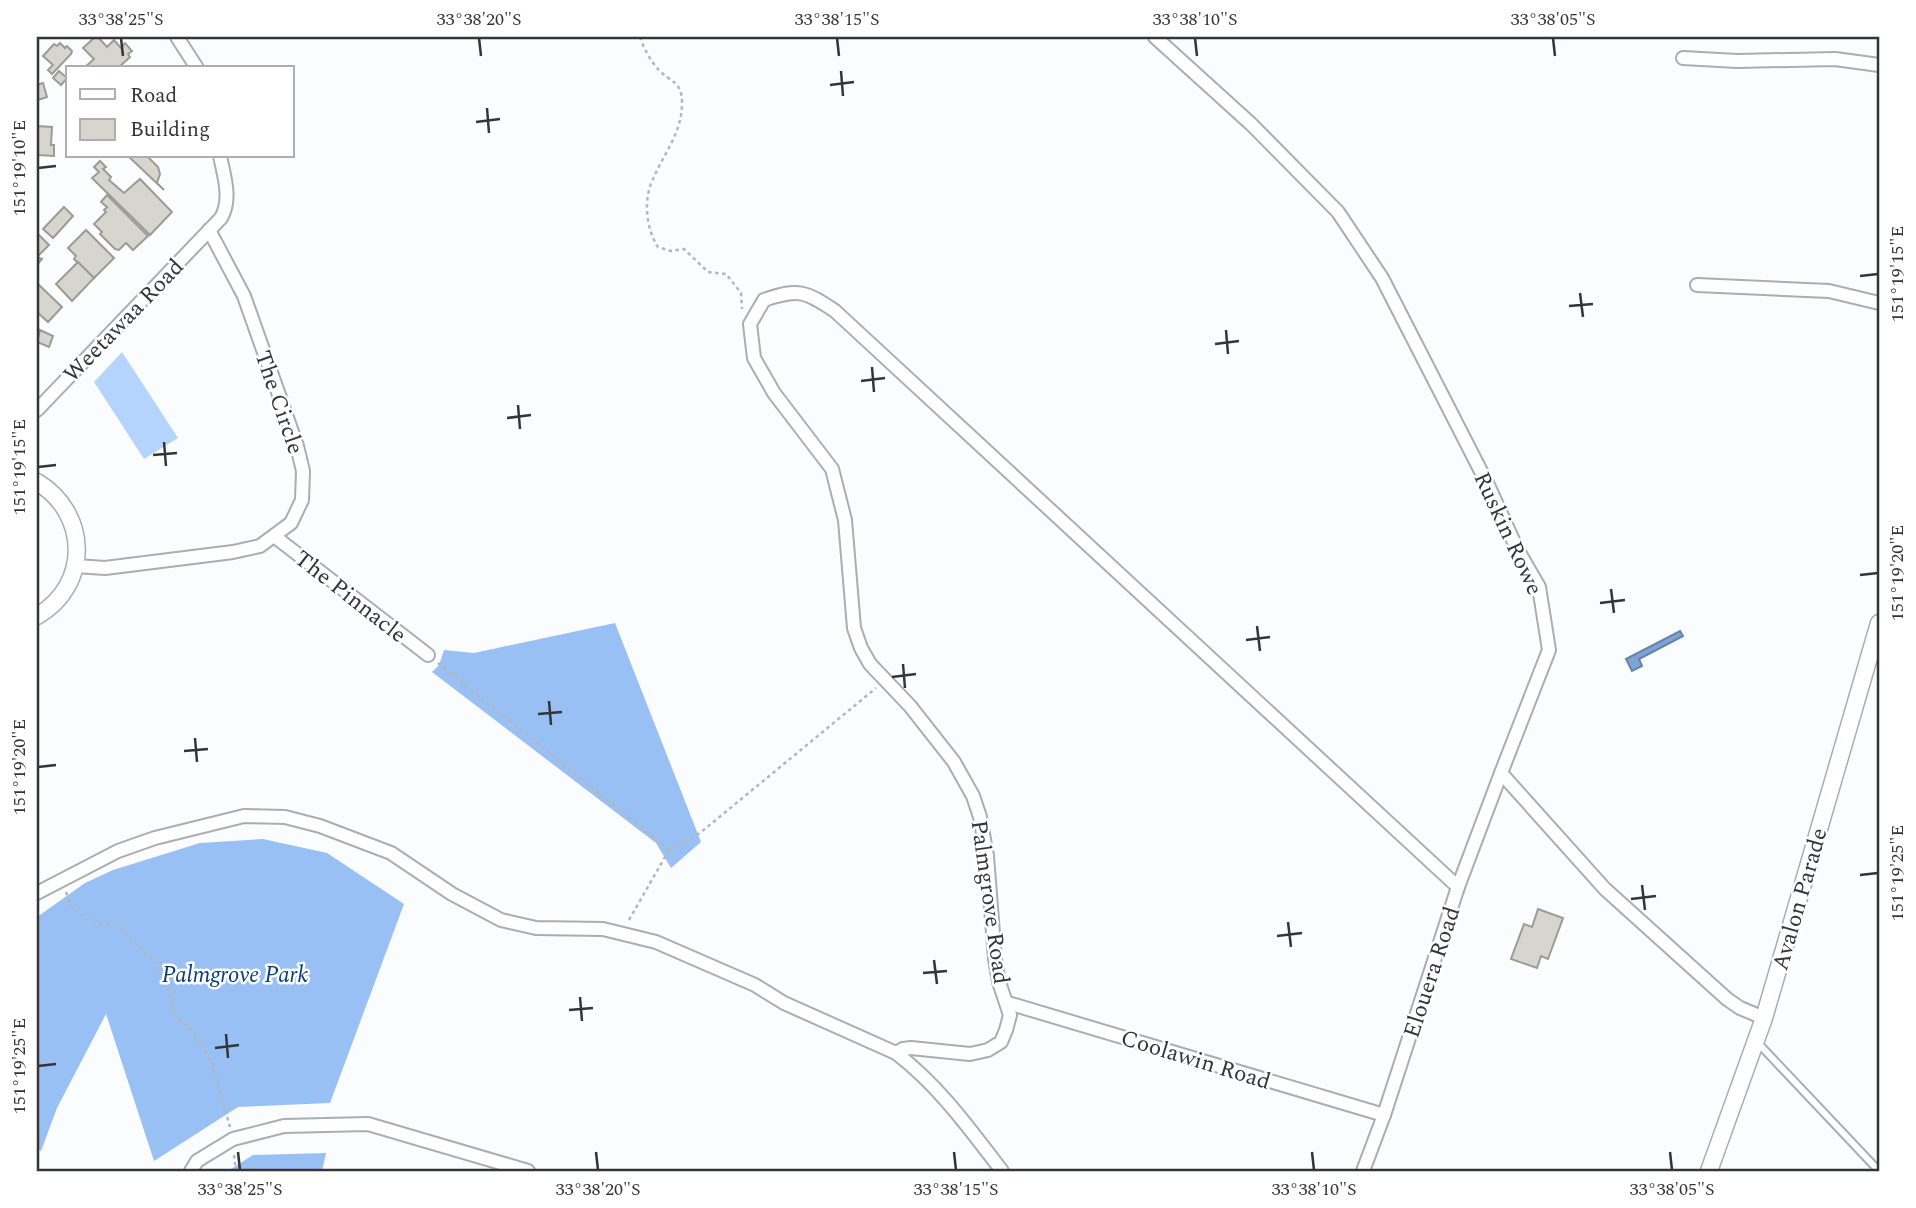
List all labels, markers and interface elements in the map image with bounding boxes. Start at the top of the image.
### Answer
text: 33°38'25"S [78,6,164,33]
text: 33°38'20"S [436,6,522,33]
text: 33°38'15"S [794,6,880,33]
text: 33°38'10"S [1152,6,1238,33]
text: 33°38'05"S [1510,6,1596,33]
legend [66,66,294,158]
text: Road [130,80,177,112]
text: Building [130,114,210,146]
text: 151°19'10"E [6,120,33,216]
text: 151°19'15"E [1884,226,1911,322]
street label: Weetawaa Road [56,251,193,391]
street label: The Circle [245,346,313,459]
text: 151°19'15"E [6,419,33,515]
street label: Ruskin Rowe [1464,466,1552,601]
text: 151°19'20"E [1884,525,1911,621]
street label: The Pinnacle [286,542,414,652]
text: 151°19'20"E [6,719,33,815]
street label: Palmgrove Road [961,818,1018,987]
street label: Avalon Parade [1763,824,1838,975]
text: 151°19'25"E [1884,825,1911,921]
street label: Elouera Road [1395,902,1470,1043]
park label: Palmgrove Park [162,958,309,993]
text: 151°19'25"E [6,1018,33,1114]
street label: Coolawin Road [1116,1021,1275,1100]
text: 33°38'25"S [197,1176,283,1203]
text: 33°38'20"S [555,1176,641,1203]
text: 33°38'15"S [913,1176,999,1203]
text: 33°38'10"S [1271,1176,1357,1203]
text: 33°38'05"S [1629,1176,1715,1203]

